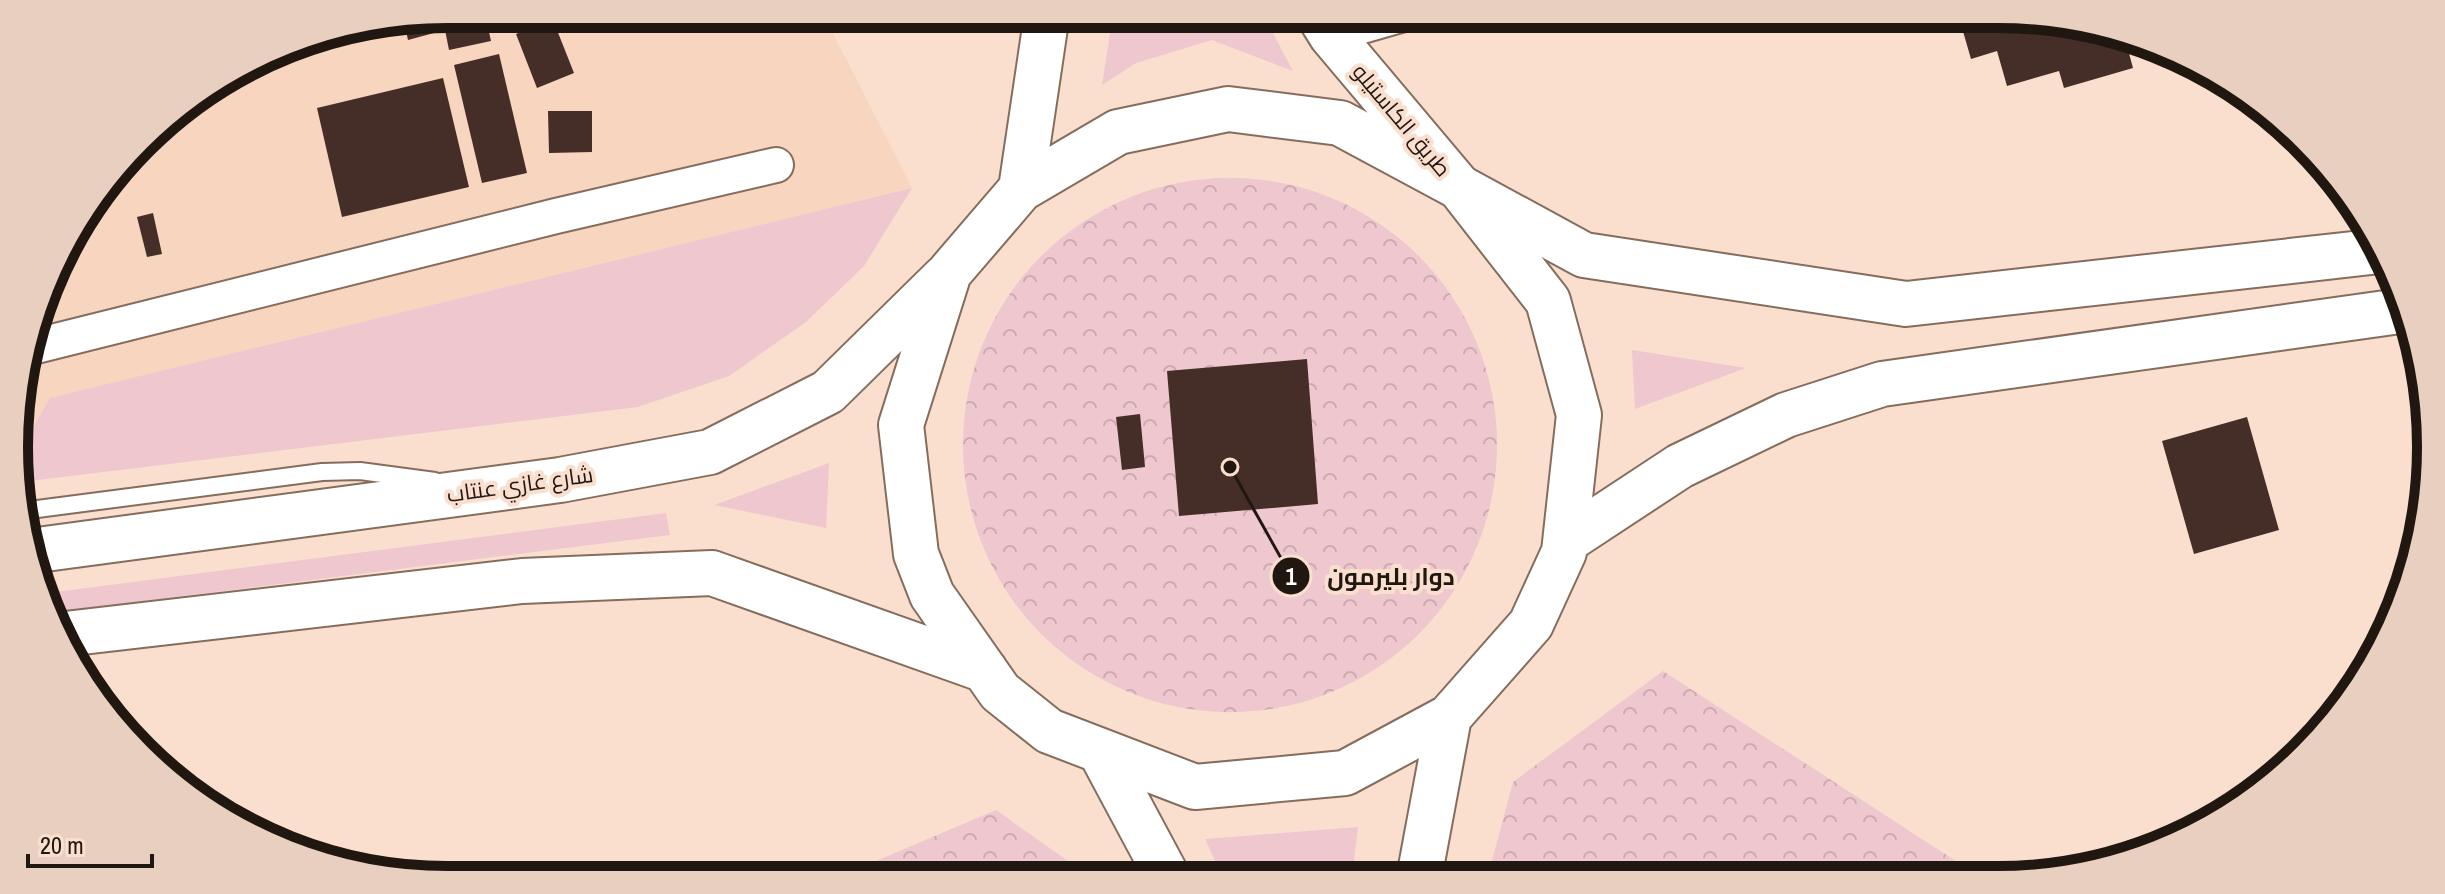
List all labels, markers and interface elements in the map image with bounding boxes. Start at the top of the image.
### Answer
street label: طريق الكاستيلو [1346,57,1458,183]
street label: شارع غازي عنتاب [445,459,595,511]
callout: دوار بليرمون [1271,552,1470,600]
text: 1 [1286,560,1297,592]
text: دوار بليرمون [1327,560,1455,592]
scale bar [28,818,152,868]
text: 20 m [40,829,84,861]

